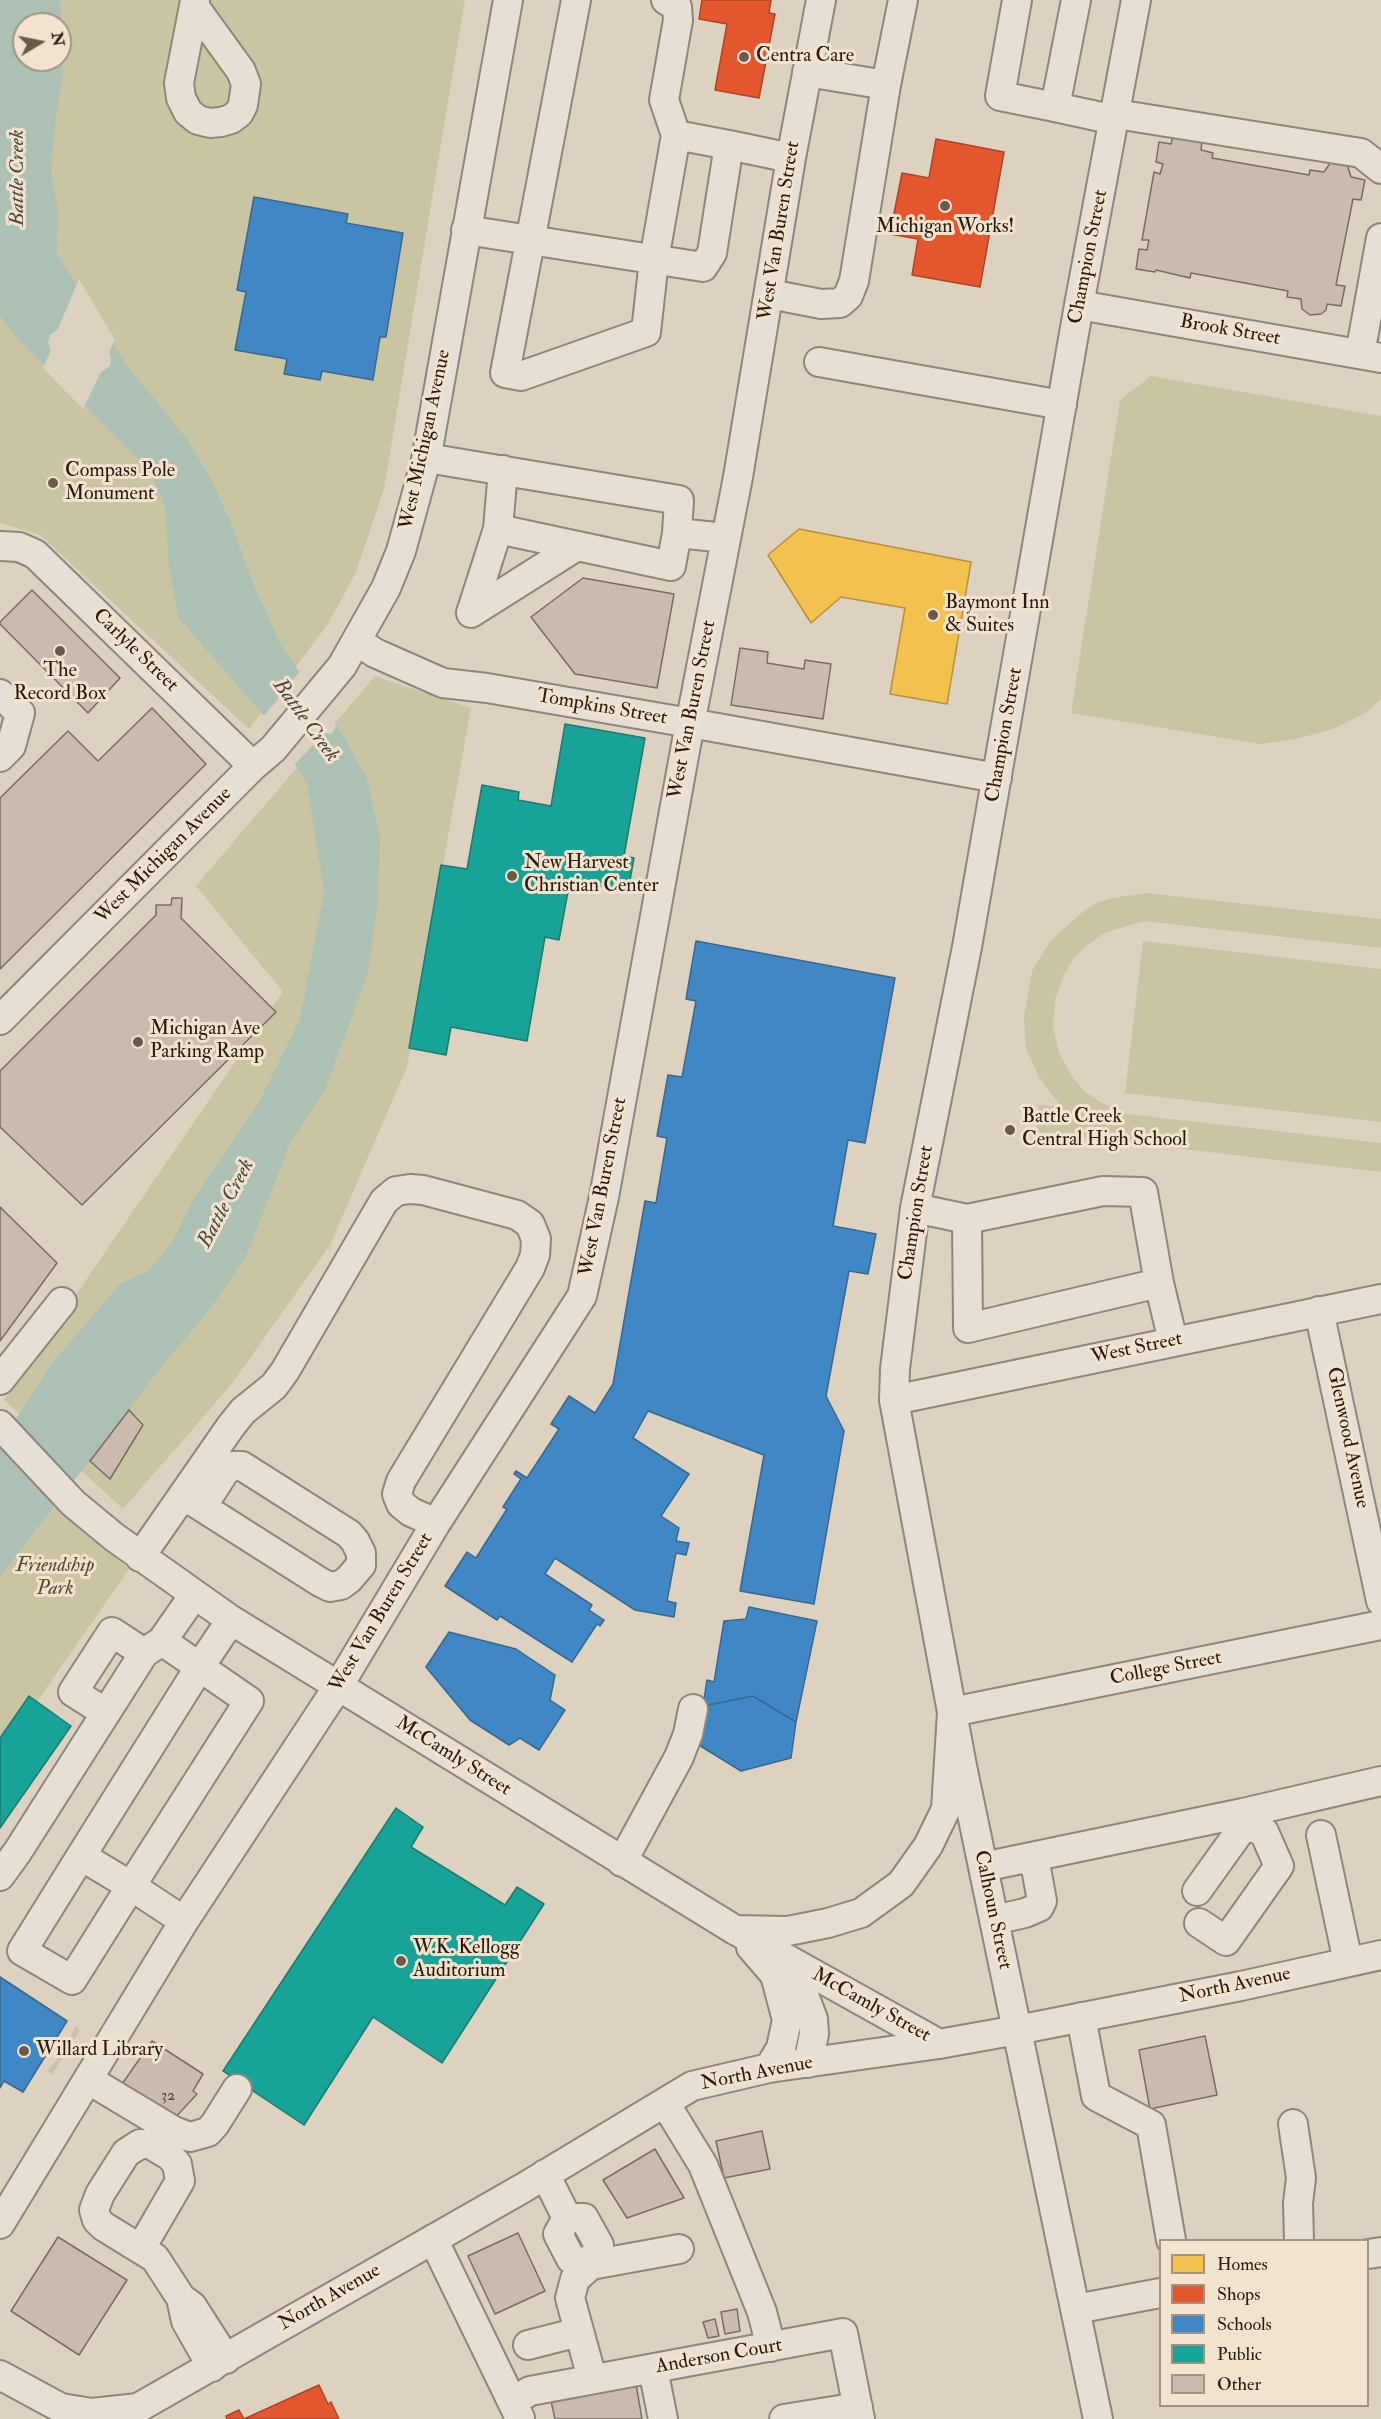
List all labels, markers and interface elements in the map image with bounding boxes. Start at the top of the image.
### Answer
north arrow [12,12,72,72]
text: N [47,30,69,48]
place label: Centra Care [756,45,854,69]
marker: Centra Care [737,50,751,64]
water label: Battle Creek [5,130,31,226]
street label: West Van Buren Street [754,139,806,323]
street label: Champion Street [1064,188,1114,326]
marker: Michigan Works! [938,199,952,213]
place label: Michigan Works! [876,216,1014,240]
street label: Brook Street [1178,310,1282,352]
street label: West Michigan Avenue [395,348,457,532]
place label: Compass Pole Monument [65,460,175,507]
marker: Compass Pole Monument [46,476,60,490]
place label: Baymont Inn & Suites [945,592,1050,639]
street label: Carlyle Street [87,604,183,698]
marker: Baymont Inn & Suites [926,608,940,622]
street label: West Van Buren Street [664,619,722,801]
marker: The Record Box [53,644,67,658]
place label: The Record Box [14,660,106,707]
street label: Champion Street [981,666,1029,804]
water label: Battle Creek [266,674,344,768]
street label: Tompkins Street [535,685,669,731]
street label: West Michigan Avenue [91,783,237,929]
place label: New Harvest Christian Center [524,852,659,899]
marker: New Harvest Christian Center [505,869,519,883]
place label: Michigan Ave Parking Ramp [150,1018,264,1065]
marker: Michigan Ave Parking Ramp [131,1035,145,1049]
street label: West Van Buren Street [575,1096,633,1278]
place label: Battle Creek Central High School [1022,1106,1187,1153]
marker: Battle Creek Central High School [1003,1123,1017,1137]
street label: Champion Street [894,1144,940,1282]
water label: Battle Creek [193,1155,261,1253]
street label: West Street [1089,1328,1185,1370]
street label: Glenwood Avenue [1320,1365,1374,1511]
street label: West Van Buren Street [325,1529,439,1697]
park label: Friendship Park [16,1555,94,1602]
street label: College Street [1108,1646,1224,1692]
street label: McCamly Street [391,1712,515,1802]
street label: Calhoun Street [968,1848,1016,1972]
place label: W.K. Kellogg Auditorium [413,1937,520,1984]
marker: W.K. Kellogg Auditorium [394,1954,408,1968]
street label: North Avenue [1177,1962,1293,2010]
street label: McCamly Street [808,1964,934,2048]
place label: Willard Library [36,2039,163,2063]
marker: Willard Library [17,2044,31,2058]
street label: North Avenue [699,2051,815,2097]
house number: 32 [161,2087,175,2107]
legend [1159,2239,1369,2407]
text: Homes [1217,2253,1268,2276]
street label: North Avenue [275,2259,385,2337]
text: Shops [1217,2283,1260,2306]
text: Schools [1217,2313,1272,2336]
street label: Anderson Court [654,2334,784,2380]
text: Public [1217,2343,1262,2366]
text: Other [1217,2373,1261,2396]

